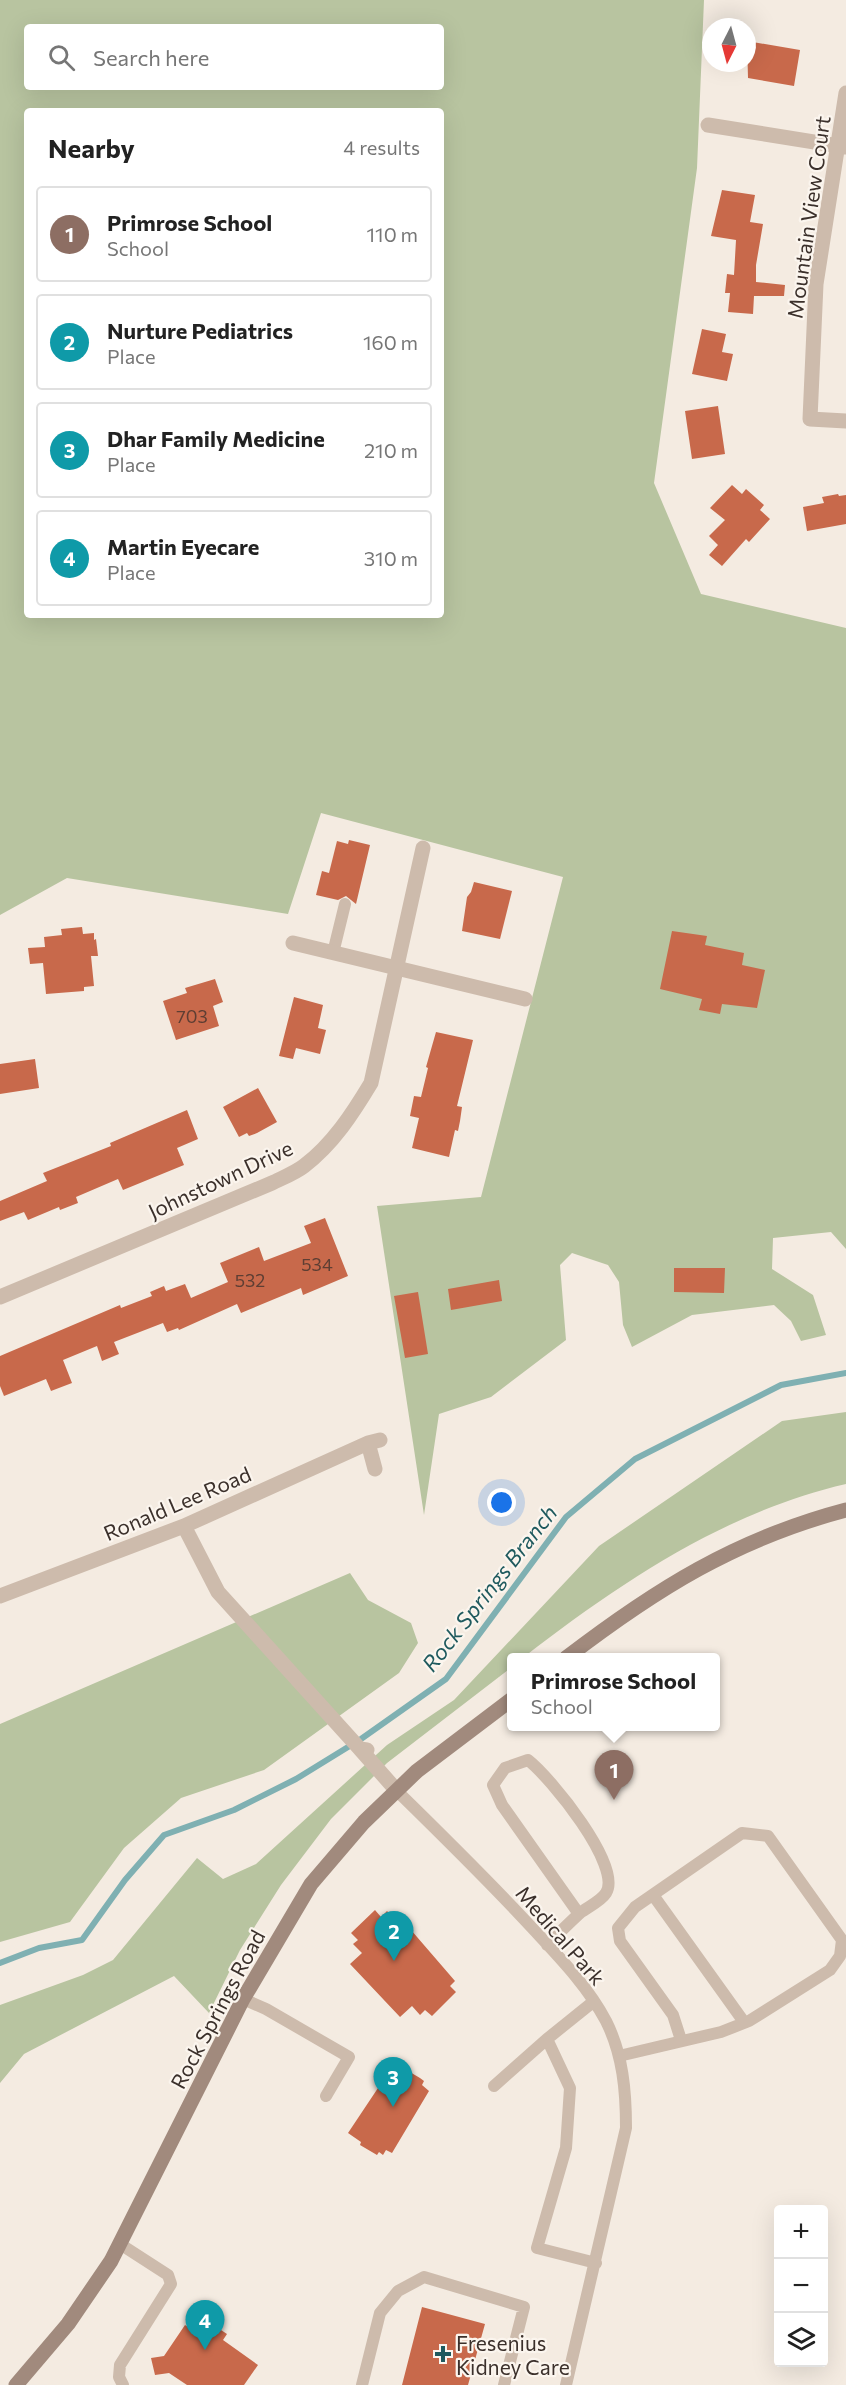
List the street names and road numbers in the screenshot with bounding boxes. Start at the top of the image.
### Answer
street label: Mountain View Court [781,114,835,320]
street label: Johnstown Drive [144,1135,296,1223]
street label: Ronald Lee Road [100,1461,254,1545]
street label: Medical Park [511,1880,611,1990]
street label: Rock Springs Road [165,1925,269,2093]

